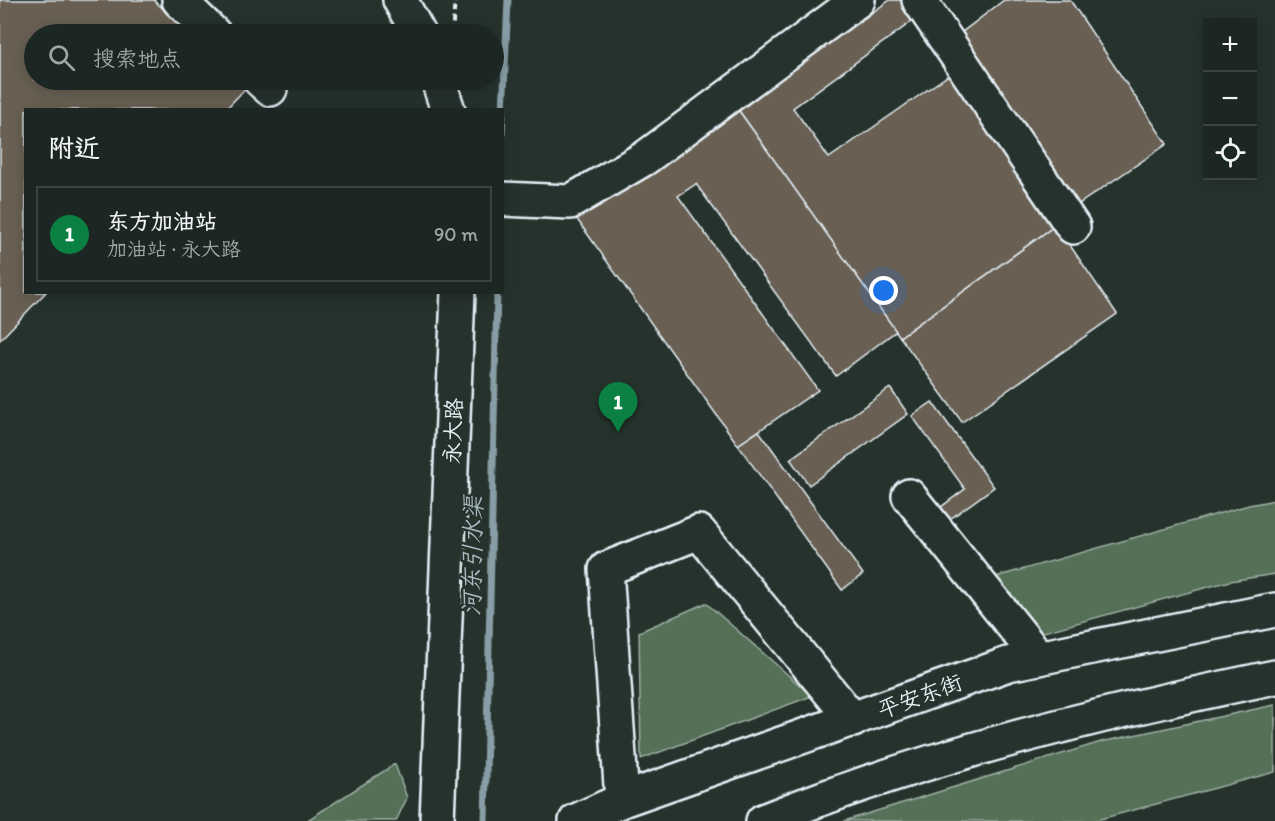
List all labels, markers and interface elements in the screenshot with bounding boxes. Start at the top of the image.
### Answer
map controls [1203,18,1257,180]
button: + [1203,18,1257,72]
search box [24,24,504,90]
icon: search [45,41,78,74]
text: 搜索地点 [93,45,181,72]
button: − [1203,72,1257,126]
button: locate [1203,126,1257,180]
text: 附近 [48,132,100,164]
text: 东方加油站 [107,208,217,235]
text: 1 [65,222,74,246]
text: 90 m [434,222,478,246]
text: 加油站 · 永大路 [107,237,241,261]
your location [869,276,898,305]
pin: 1 [598,382,638,432]
street label: 永大路 [438,398,468,464]
water label: 河东引水渠 [456,494,488,616]
street label: 平安东街 [874,668,966,724]

